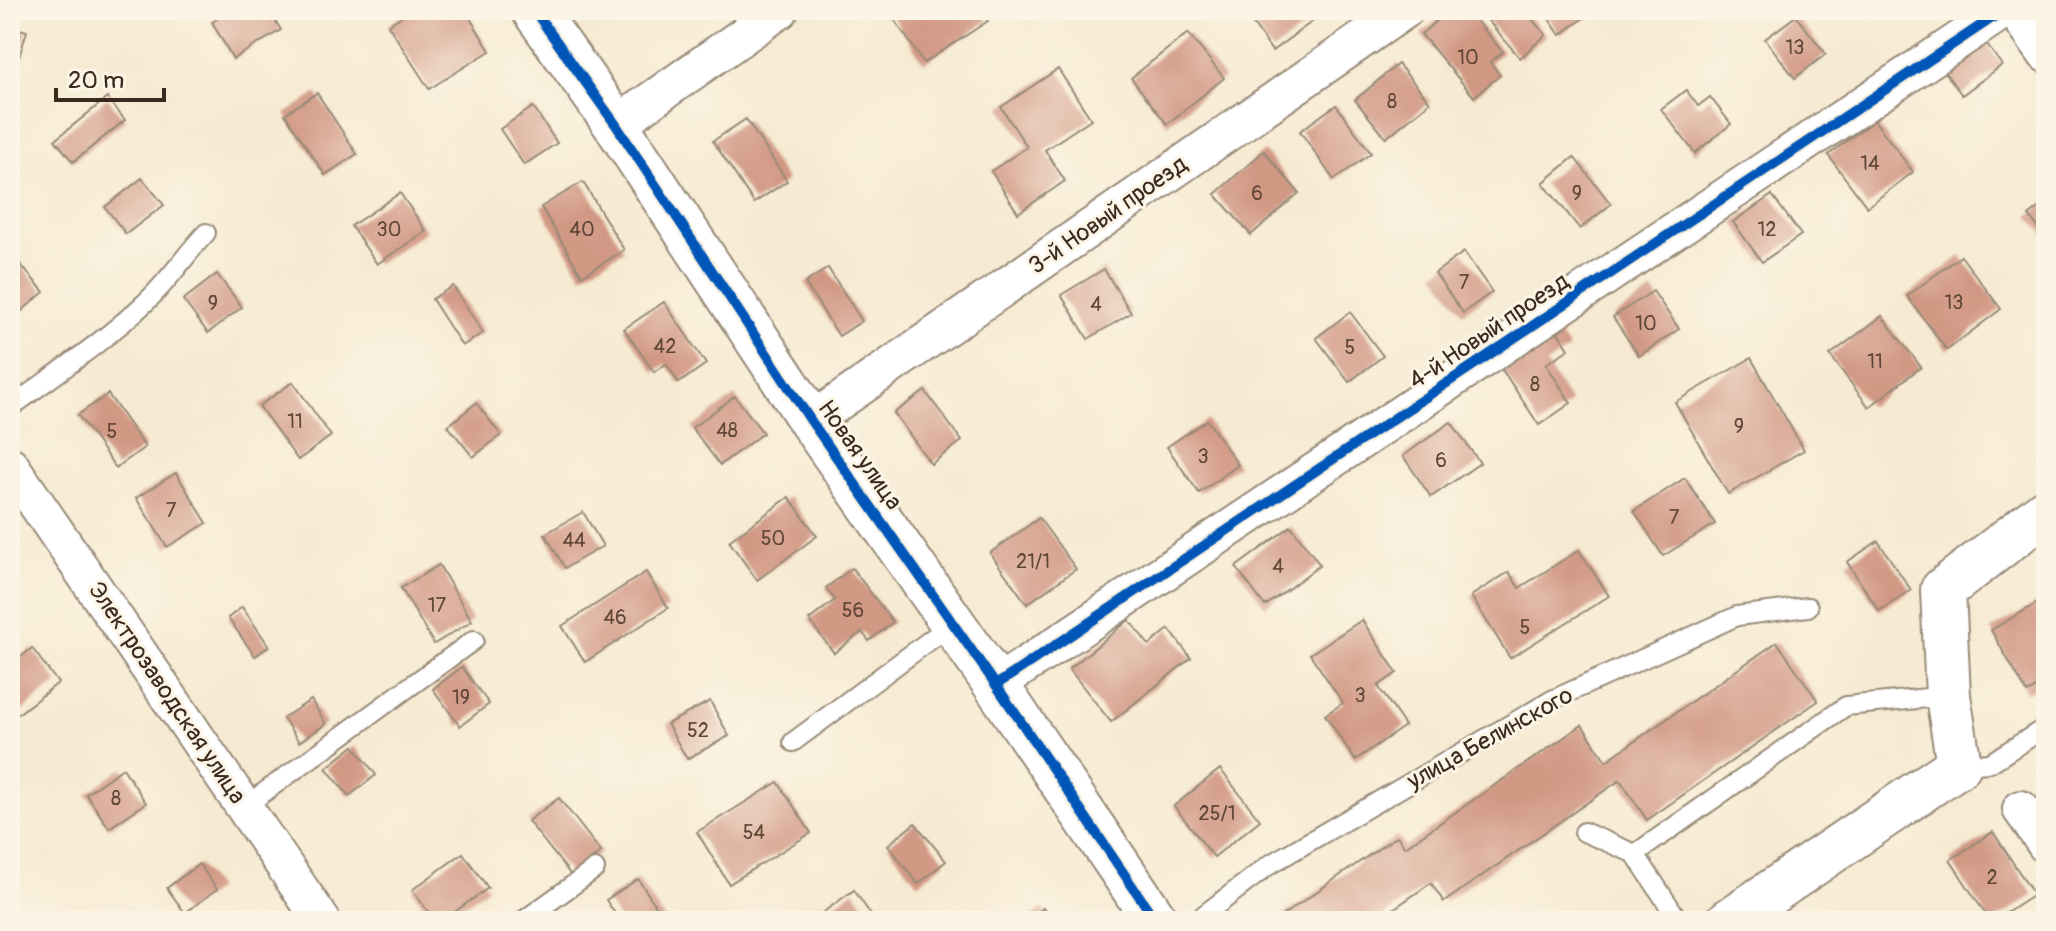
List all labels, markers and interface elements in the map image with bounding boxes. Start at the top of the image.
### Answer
house number: 13 [1786,35,1804,60]
house number: 10 [1457,45,1479,70]
scale bar [56,52,164,102]
text: 20 m [68,66,124,95]
house number: 8 [1387,89,1397,114]
street label: 3-й Новый проезд [1023,149,1193,280]
house number: 14 [1860,151,1880,176]
house number: 6 [1251,181,1263,206]
house number: 9 [1572,181,1582,206]
house number: 30 [377,217,401,242]
house number: 40 [569,217,595,242]
house number: 12 [1758,217,1777,242]
street label: 4-й Новый проезд [1403,266,1575,395]
house number: 7 [1459,270,1470,295]
house number: 13 [1945,290,1963,315]
house number: 9 [208,291,218,316]
house number: 4 [1090,292,1102,317]
house number: 10 [1635,311,1657,336]
house number: 42 [654,334,676,359]
house number: 5 [1345,335,1355,360]
house number: 11 [1867,349,1883,374]
house number: 8 [1530,372,1540,397]
street label: Новая улица [812,395,908,515]
house number: 11 [287,409,303,434]
house number: 9 [1734,414,1744,439]
house number: 48 [716,418,738,443]
house number: 5 [107,419,117,444]
house number: 3 [1197,444,1209,469]
house number: 6 [1435,448,1447,473]
house number: 7 [166,498,177,523]
house number: 7 [1669,505,1680,530]
house number: 50 [761,526,785,551]
house number: 44 [562,528,586,553]
house number: 21/1 [1016,549,1050,574]
house number: 4 [1272,554,1284,579]
street label: Электрозаводская улица [82,577,252,809]
house number: 17 [428,593,447,618]
house number: 56 [842,598,864,623]
house number: 46 [603,605,627,630]
house number: 5 [1520,615,1530,640]
street label: улица Белинского [1401,680,1578,796]
house number: 3 [1354,683,1366,708]
house number: 19 [452,685,470,710]
house number: 52 [687,718,709,743]
house number: 8 [111,786,121,811]
house number: 25/1 [1198,801,1236,826]
house number: 54 [743,820,766,845]
house number: 2 [1986,865,1998,890]

